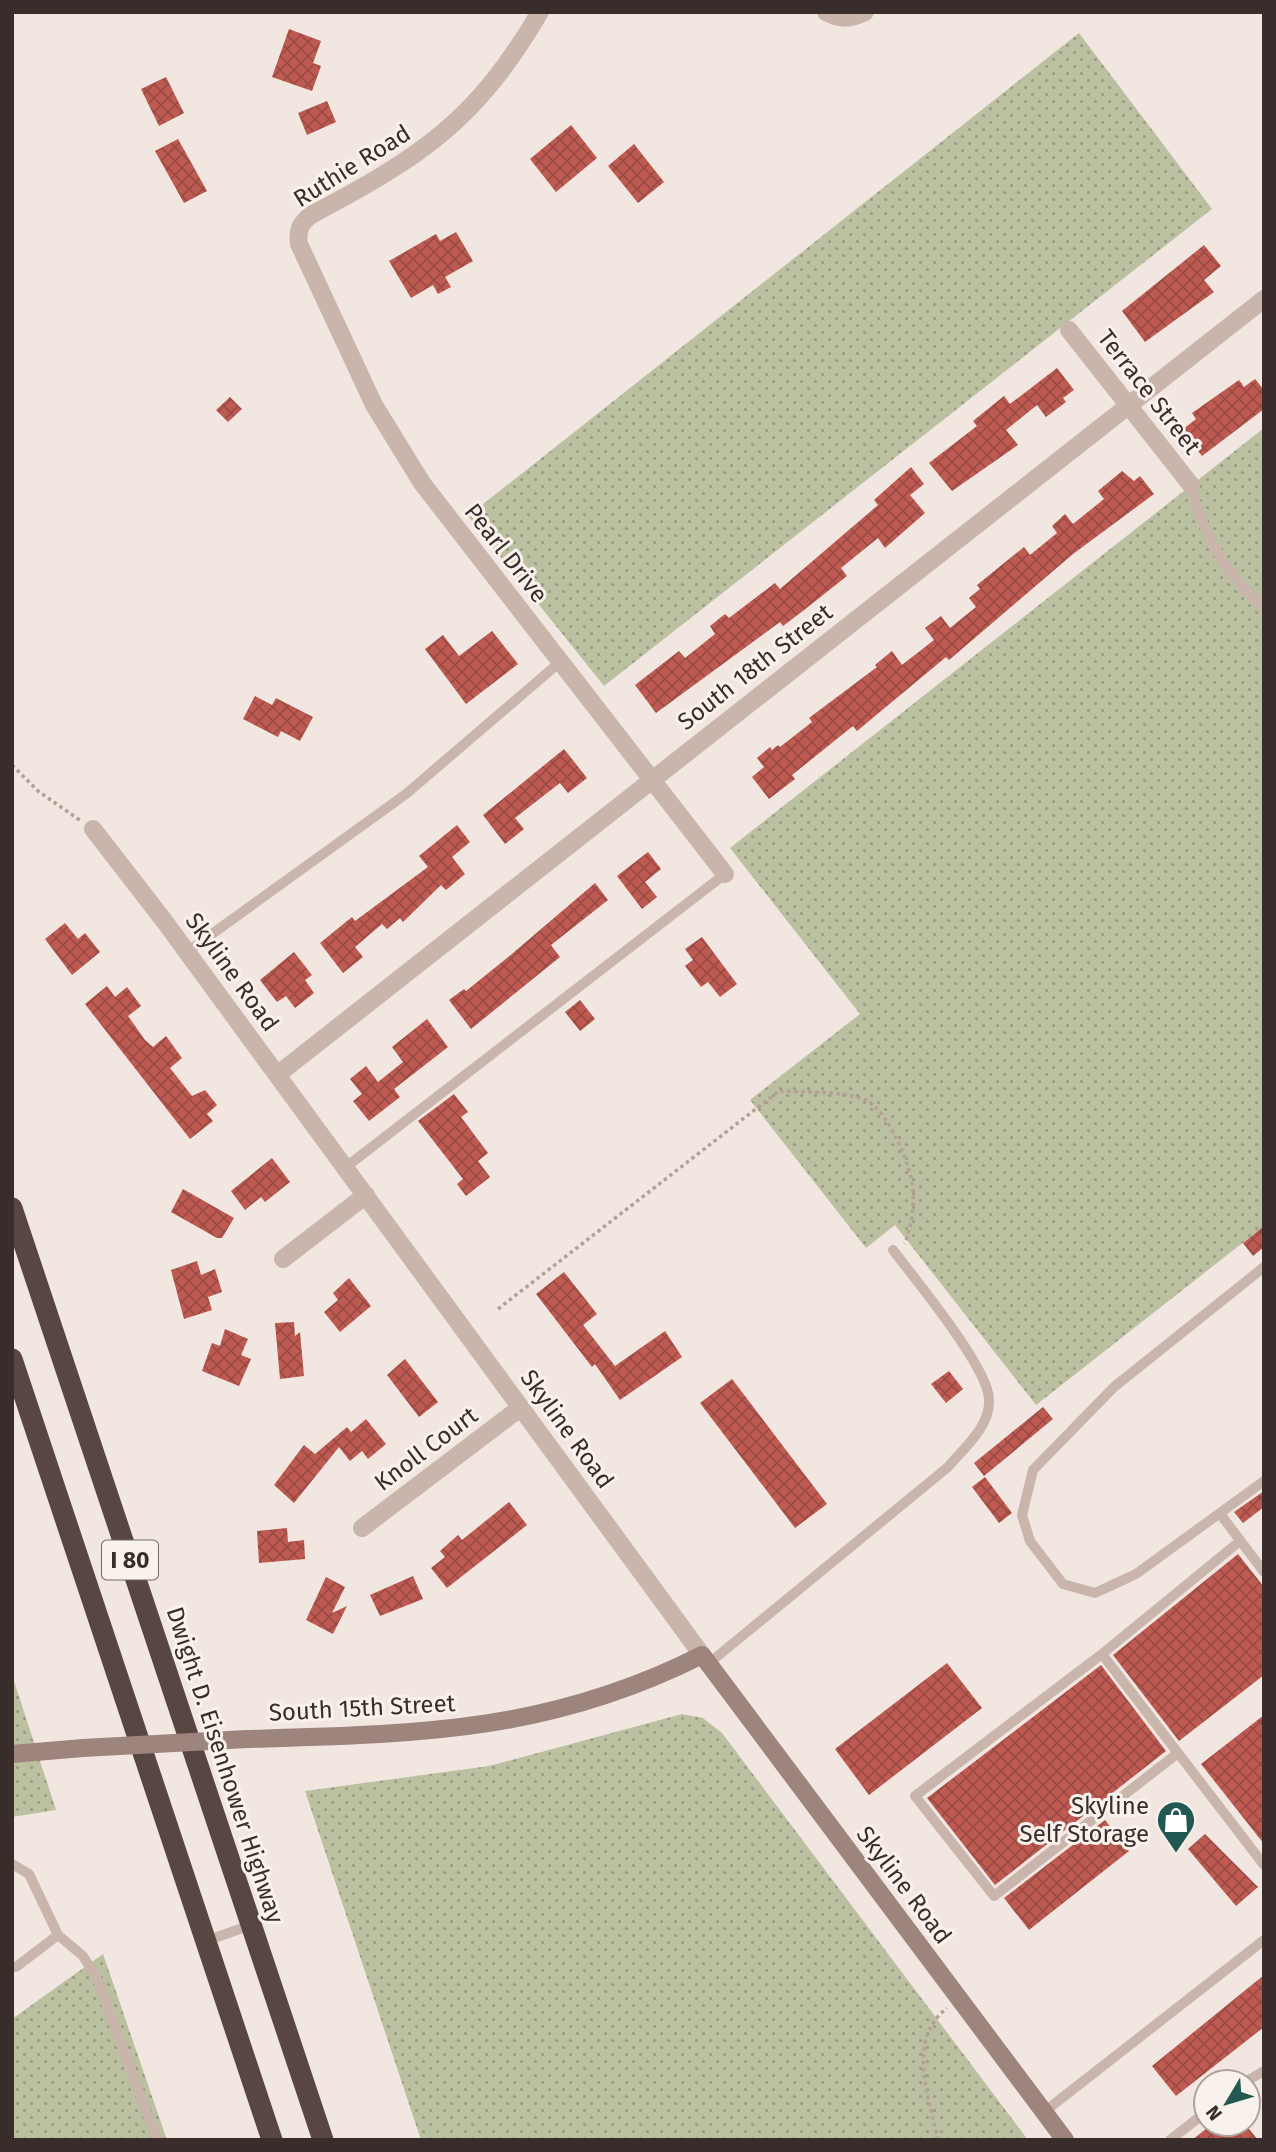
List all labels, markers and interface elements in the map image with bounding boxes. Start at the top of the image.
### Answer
street label: Ruthie Road [288,119,416,213]
street label: Terrace Street [1092,324,1207,460]
street label: Pearl Drive [459,498,553,608]
street label: South 18th Street [672,598,838,736]
street label: Skyline Road [180,907,284,1037]
street label: Skyline Road [515,1364,619,1494]
street label: Knoll Court [369,1401,483,1497]
road number: I 80 [102,1540,158,1580]
street label: Dwight D. Eisenhower Highway [161,1603,290,1927]
street label: South 15th Street [268,1689,456,1727]
place label: Skyline Self Storage [1020,1792,1149,1848]
shop icon: Skyline Self Storage [1155,1799,1197,1854]
street label: Skyline Road [851,1821,957,1949]
north arrow [1192,2068,1262,2138]
text: N [1201,2101,1227,2125]

